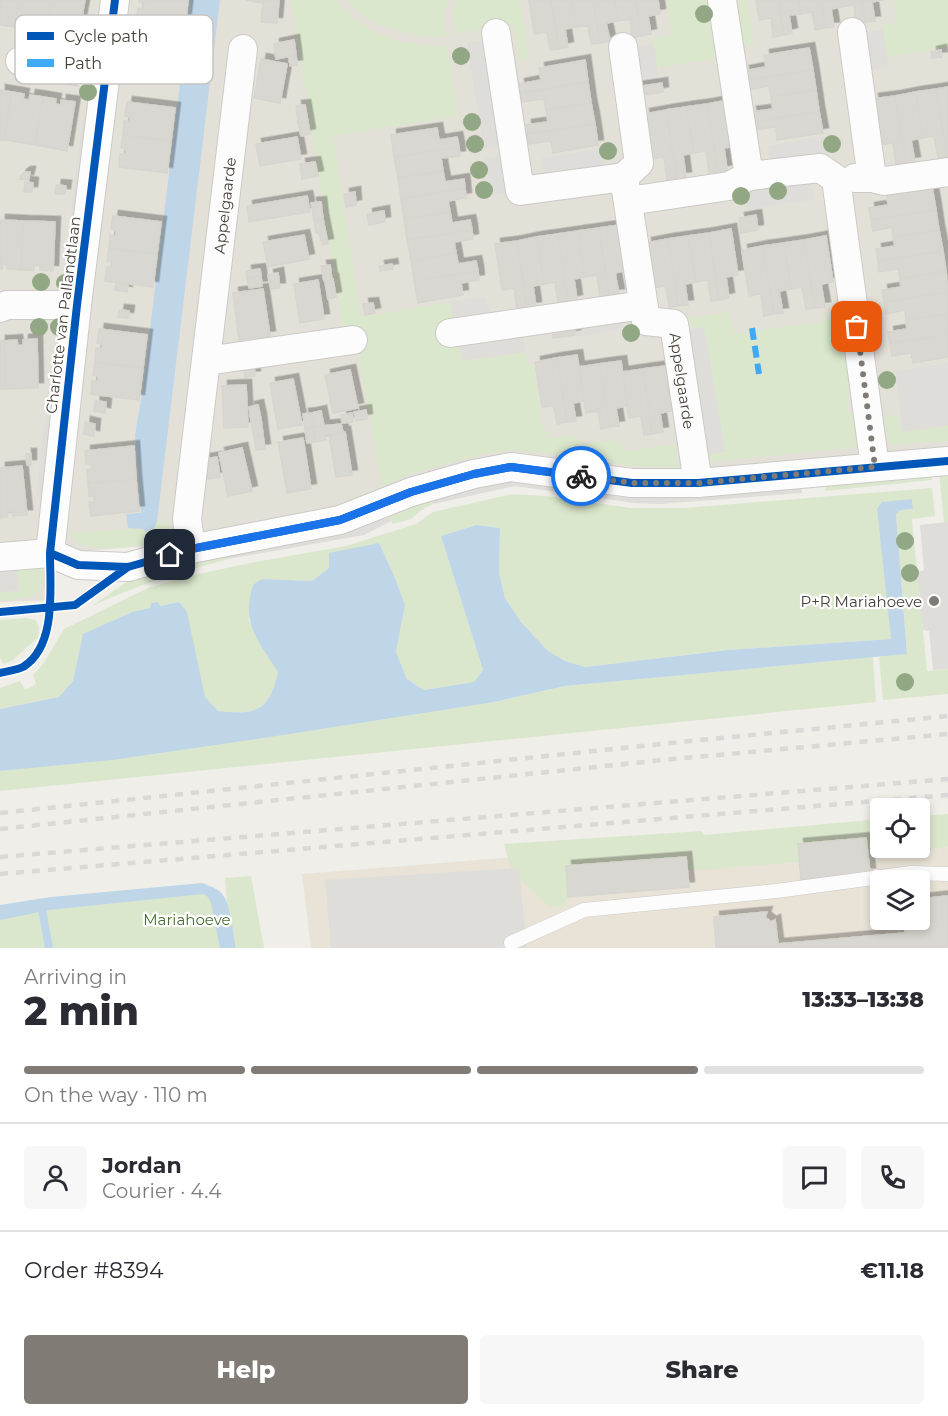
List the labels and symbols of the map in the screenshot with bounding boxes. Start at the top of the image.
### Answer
legend [15,15,213,84]
text: Cycle path [64,27,148,46]
text: Path [64,54,102,73]
street label: Appelgaarde [209,156,240,255]
street label: Charlotte van Pallandtlaan [41,215,85,415]
pin [831,301,882,352]
street label: Appelgaarde [666,331,699,430]
courier [551,446,611,506]
pin [144,529,195,580]
place label: P+R Mariahoeve [800,592,922,611]
marker: P+R Mariahoeve [927,594,941,608]
park label: Mariahoeve [143,910,231,929]

